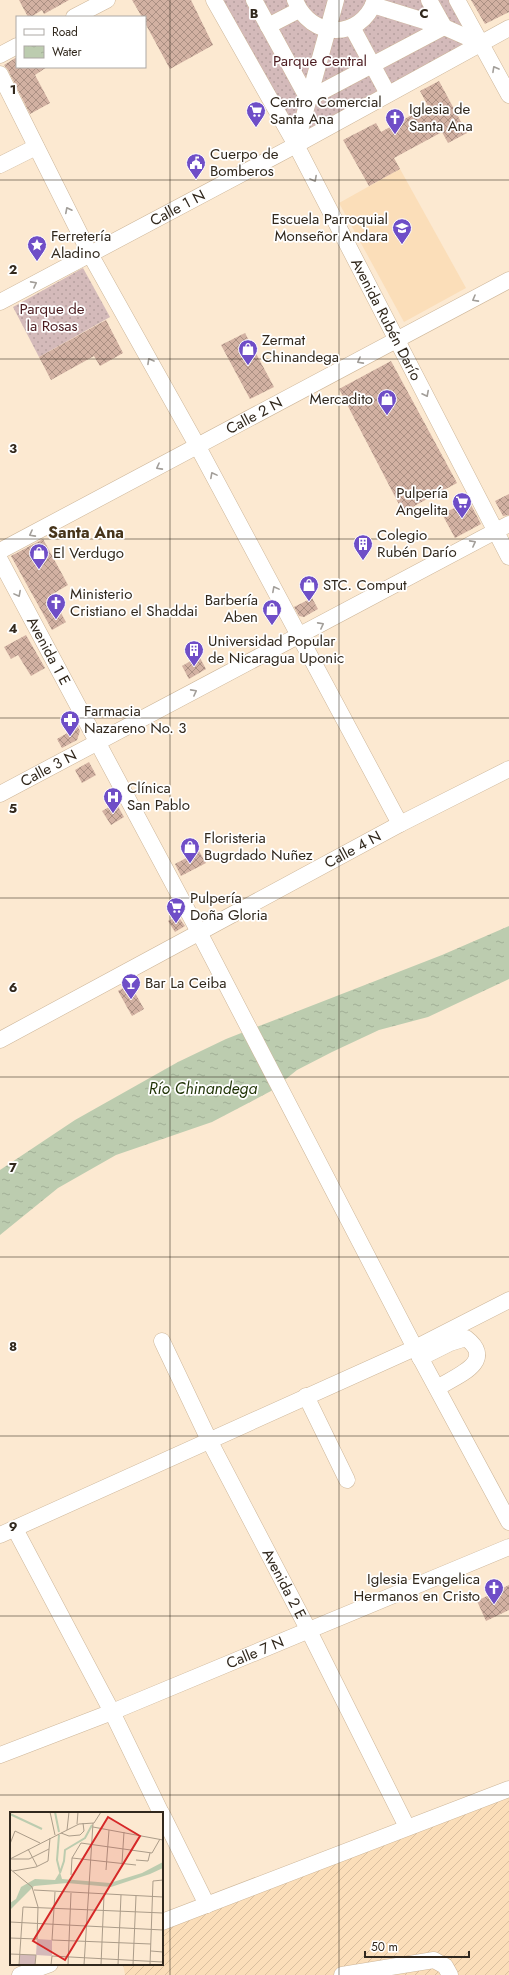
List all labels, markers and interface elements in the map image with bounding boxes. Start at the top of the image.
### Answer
text: B [250,4,259,23]
text: C [419,4,429,23]
legend [16,16,146,68]
text: Road [52,23,78,41]
text: Water [52,43,83,61]
park label: Parque Central [273,50,367,72]
one-way arrow [492,66,499,73]
text: 1 [10,80,16,99]
place label: Centro Comercial Santa Ana [270,91,382,130]
place label: Iglesia de Santa Ana [409,98,473,137]
supermarket icon: Centro Comercial Santa Ana [245,100,267,128]
church icon: Iglesia de Santa Ana [384,107,406,135]
place label: Cuerpo de Bomberos [210,143,279,182]
public building icon: Cuerpo de Bomberos [185,152,207,180]
one-way arrow [309,175,317,182]
street label: Calle 1 N [146,184,209,231]
one-way arrow [65,207,73,214]
place label: Escuela Parroquial Monseñor Andara [272,208,388,247]
school or university icon: Escuela Parroquial Monseñor Andara [391,217,413,245]
place label: Ferretería Aladino [51,225,111,264]
place icon: Ferretería Aladino [26,234,48,262]
street label: Avenida Rubén Darío [345,254,427,385]
text: 2 [9,260,17,279]
one-way arrow [30,281,37,289]
one-way arrow [472,294,479,301]
park label: Parque de la Rosas [20,298,85,337]
place label: Zermat Chinandega [262,329,339,368]
shop icon: Zermat Chinandega [237,338,259,366]
one-way arrow [357,356,365,363]
one-way arrow [148,358,155,365]
place label: Mercadito [310,388,373,410]
shop icon: Mercadito [376,388,398,416]
one-way arrow [421,390,429,397]
street label: Calle 2 N [222,392,286,440]
text: 3 [9,439,17,458]
one-way arrow [156,463,163,470]
one-way arrow [211,472,218,479]
place label: Pulpería Angelita [396,482,448,521]
supermarket icon: Pulpería Angelita [451,491,473,519]
district label: Santa Ana [48,521,124,544]
place label: Colegio Rubén Darío [377,524,457,563]
one-way arrow [28,530,36,537]
building icon: Colegio Rubén Darío [352,533,374,561]
one-way arrow [469,541,476,548]
shop icon: El Verdugo [28,542,50,570]
place label: El Verdugo [53,542,124,564]
shop icon: STC. Comput [298,574,320,602]
place label: STC. Comput [323,574,407,596]
place label: Ministerio Cristiano el Shaddai [70,583,198,622]
one-way arrow [272,586,280,593]
place label: Barbería Aben [205,589,258,628]
one-way arrow [14,590,21,598]
church icon: Ministerio Cristiano el Shaddai [45,592,67,620]
shop icon: Barbería Aben [261,598,283,626]
street label: Avenida 1 E [21,613,76,689]
text: 4 [8,619,18,638]
one-way arrow [317,622,324,629]
place label: Universidad Popular de Nicaragua Uponic [208,630,344,669]
building icon: Universidad Popular de Nicaragua Uponic [183,639,205,667]
one-way arrow [189,689,197,697]
place label: Farmacia Nazareno No. 3 [84,700,186,739]
pharmacy icon: Farmacia Nazareno No. 3 [59,709,81,737]
street label: Calle 3 N [16,744,81,792]
place label: Clínica San Pablo [127,777,190,816]
hospital icon: Clínica San Pablo [102,786,124,814]
text: 5 [9,799,17,818]
street label: Calle 4 N [321,825,385,874]
place label: Floristeria Bugrdado Nuñez [204,827,313,866]
shop icon: Floristeria Bugrdado Nuñez [179,836,201,864]
place label: Pulpería Doña Gloria [190,887,268,926]
supermarket icon: Pulpería Doña Gloria [165,896,187,924]
bar icon: Bar La Ceiba [120,972,142,1000]
place label: Bar La Ceiba [145,972,226,994]
text: 6 [9,978,18,997]
water label: Río Chinandega [149,1077,257,1100]
text: 7 [9,1158,17,1177]
text: 8 [9,1337,17,1356]
text: 9 [9,1517,18,1536]
street label: Avenida 2 E [257,1545,312,1623]
place label: Iglesia Evangelica Hermanos en Cristo [354,1568,480,1607]
church icon: Iglesia Evangelica Hermanos en Cristo [483,1577,505,1605]
street label: Calle 7 N [223,1631,287,1674]
inset map [10,1812,163,1965]
scale bar [365,1933,469,1959]
text: 50 m [371,1938,398,1956]

